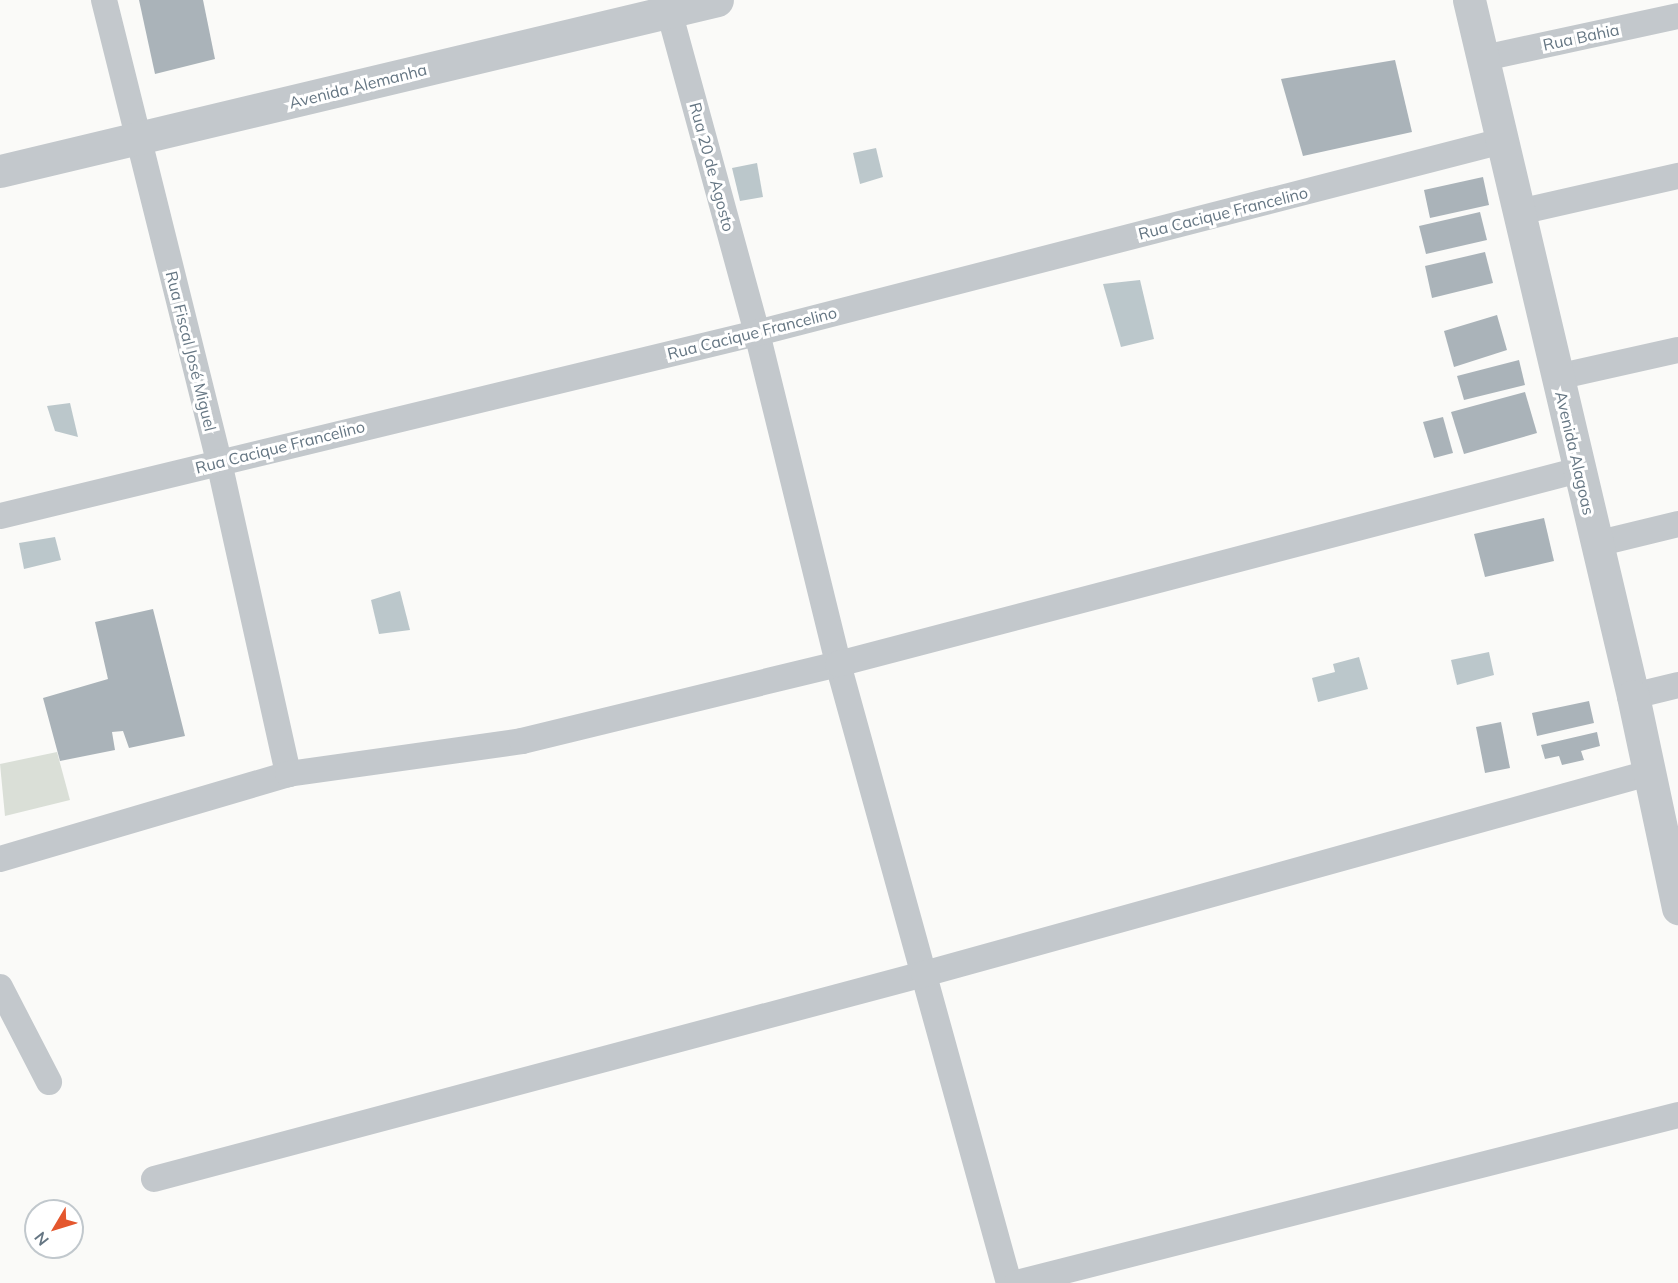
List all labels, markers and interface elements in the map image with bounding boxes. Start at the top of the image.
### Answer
street label: Rua Bahia [1541,20,1621,54]
street label: Avenida Alemanha [287,60,429,112]
street label: Rua 20 de Agosto [686,100,738,234]
street label: Rua Cacique Francelino [1136,183,1310,243]
street label: Rua Fiscal José Miguel [162,269,220,433]
street label: Rua Cacique Francelino [665,303,839,363]
street label: Avenida Alagoas [1551,389,1599,517]
street label: Rua Cacique Francelino [193,417,367,477]
north arrow [24,1199,84,1259]
text: N [30,1228,53,1250]

